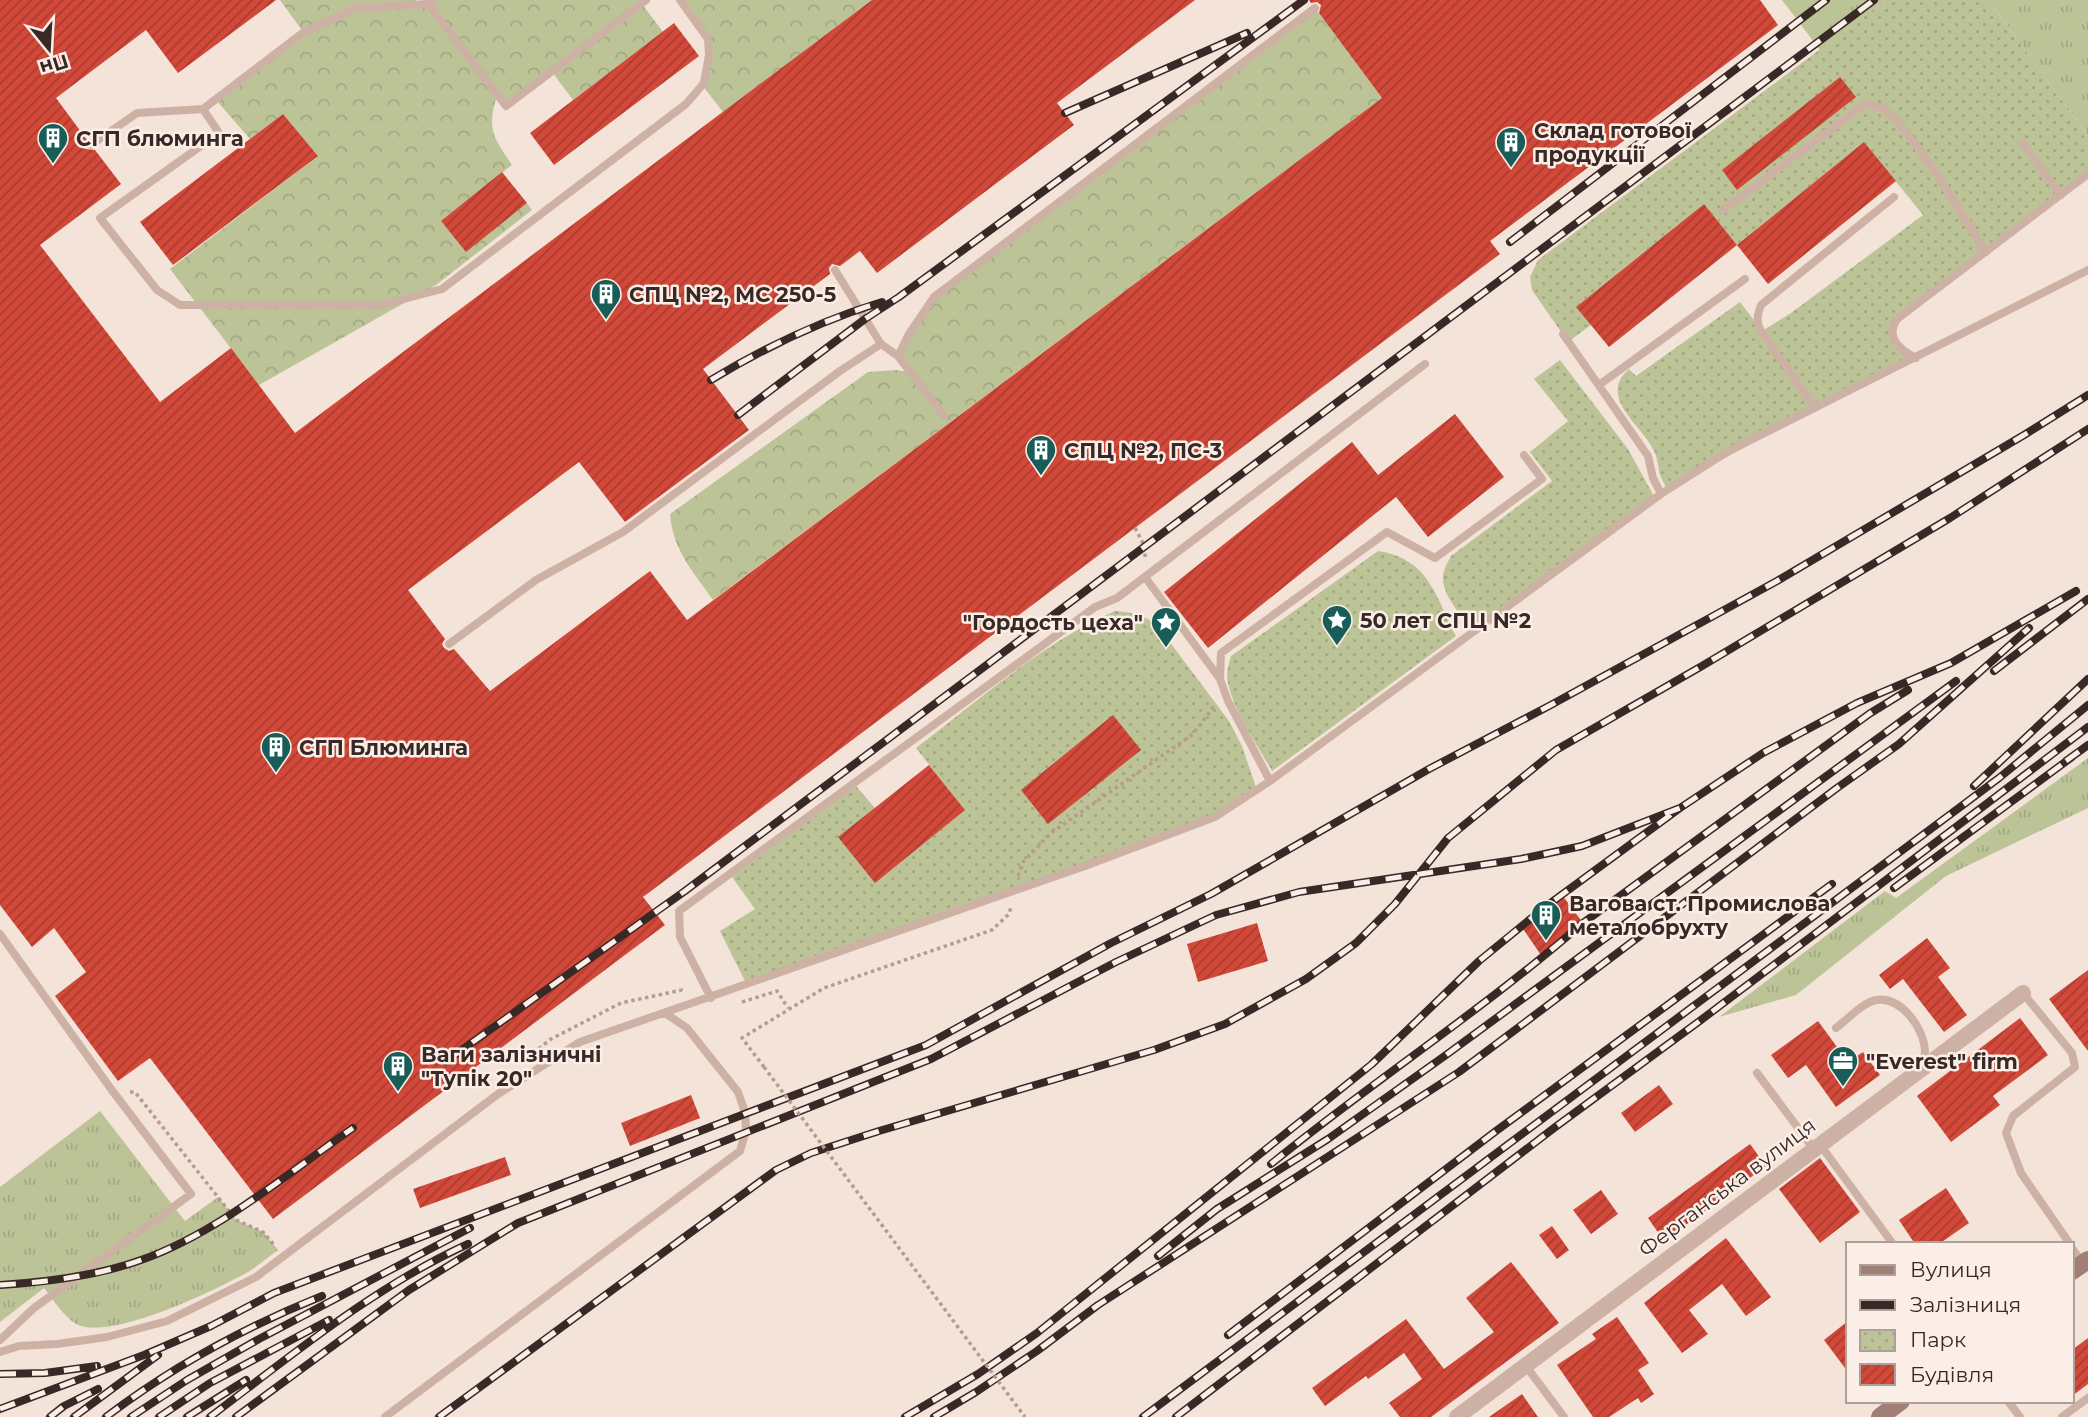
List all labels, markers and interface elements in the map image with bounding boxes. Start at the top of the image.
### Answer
north arrow [14,14,84,84]
text: Пн [37,49,71,80]
place label: Склад готової продукції [1534,118,1692,167]
building icon: СГП блюминга [36,121,70,165]
building icon: Склад готової продукції [1494,125,1528,169]
place label: СГП блюминга [76,126,244,151]
building icon: СПЦ №2, МС 250-5 [589,277,623,321]
place label: СПЦ №2, МС 250-5 [629,282,836,307]
building icon: СПЦ №2, ПС-3 [1024,433,1058,477]
place label: СПЦ №2, ПС-3 [1064,438,1222,463]
place icon: 50 лет СПЦ №2 [1320,603,1354,647]
place icon: "Гордость цеха" [1149,605,1183,649]
place label: 50 лет СПЦ №2 [1360,608,1531,633]
place label: "Гордость цеха" [963,610,1143,635]
building icon: СГП Блюминга [259,730,293,774]
place label: СГП Блюминга [299,735,468,760]
place label: Вагова ст. Промислова металобрухту [1569,891,1830,940]
building icon: Вагова ст. Промислова металобрухту [1529,898,1563,942]
place label: Ваги залізничні "Тупік 20" [421,1042,601,1091]
office icon: "Everest" firm [1826,1044,1860,1088]
building icon: Ваги залізничні "Тупік 20" [381,1049,415,1093]
place label: "Everest" firm [1866,1049,2018,1074]
street label: Ферганська вулиця [1634,1112,1820,1262]
legend [1846,1242,2074,1403]
text: Вулиця [1910,1257,1992,1282]
text: Залізниця [1910,1292,2021,1317]
text: Парк [1910,1327,1966,1352]
text: Будівля [1910,1362,1994,1387]

